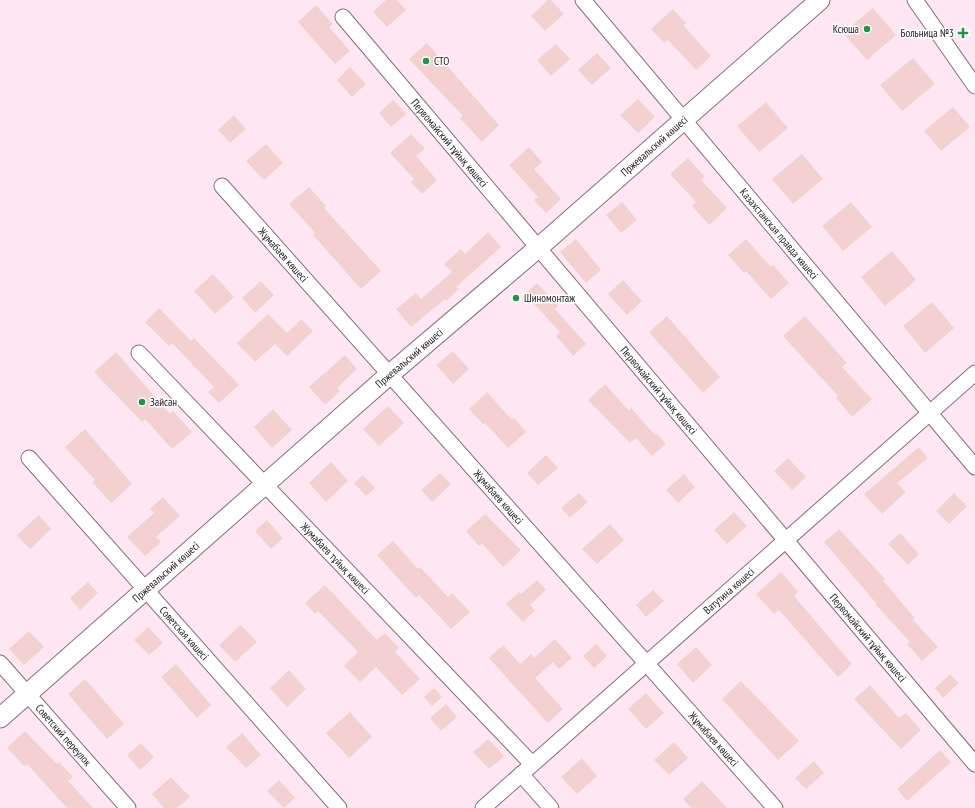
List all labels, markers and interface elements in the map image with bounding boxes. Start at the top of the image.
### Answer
place label: Ксюша [833,22,859,36]
marker: Ксюша [862,24,872,34]
place label: Больница №3 [901,26,954,40]
marker: Больница №3 [957,27,969,39]
place label: СТО [434,54,449,68]
marker: СТО [421,56,431,66]
street label: Первомайский тұйық көшесі [408,96,491,190]
street label: Пржевальский көшесі [618,113,691,179]
street label: Казахстанская правда көшесі [737,185,821,282]
street label: Жұмабаев көшесі [254,224,311,285]
place label: Шиномонтаж [524,291,575,305]
marker: Шиномонтаж [511,293,521,303]
street label: Пржевальский көшесі [372,325,446,391]
street label: Первомайский тұйық көшесі [618,343,700,437]
place label: Зайсан [150,395,177,409]
marker: Зайсан [137,397,147,407]
street label: Жұмабаев көшесі [470,466,526,527]
street label: Жумабаев тұйық көшесі [297,519,373,597]
street label: Пржевальский көшесі [129,539,202,605]
street label: Ватутина көшесі [700,564,757,617]
street label: Первомайский тұйық көшесі [827,591,909,685]
street label: Советская көшесі [157,603,212,663]
street label: Советский переулок [32,701,95,769]
street label: Жұмабаев көшесі [685,708,742,769]

